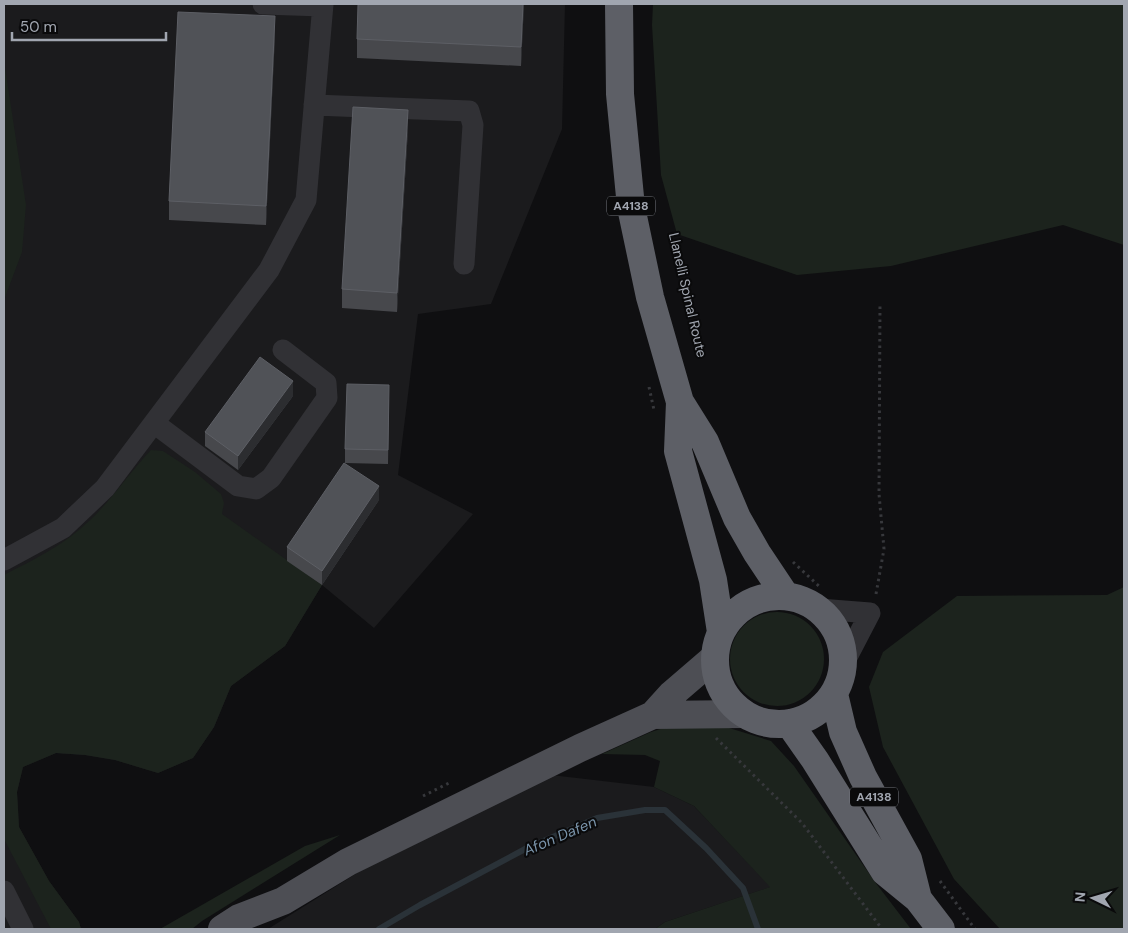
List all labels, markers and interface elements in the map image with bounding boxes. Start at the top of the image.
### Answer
scale bar [12,10,166,42]
text: 50 m [20,17,57,37]
road number: A4138 [607,197,655,216]
street label: Llanelli Spinal Route [665,231,711,359]
road number: A4138 [850,788,898,806]
water label: Afon Dafen [519,811,600,861]
north arrow [1068,873,1118,923]
text: N [1071,891,1089,903]

